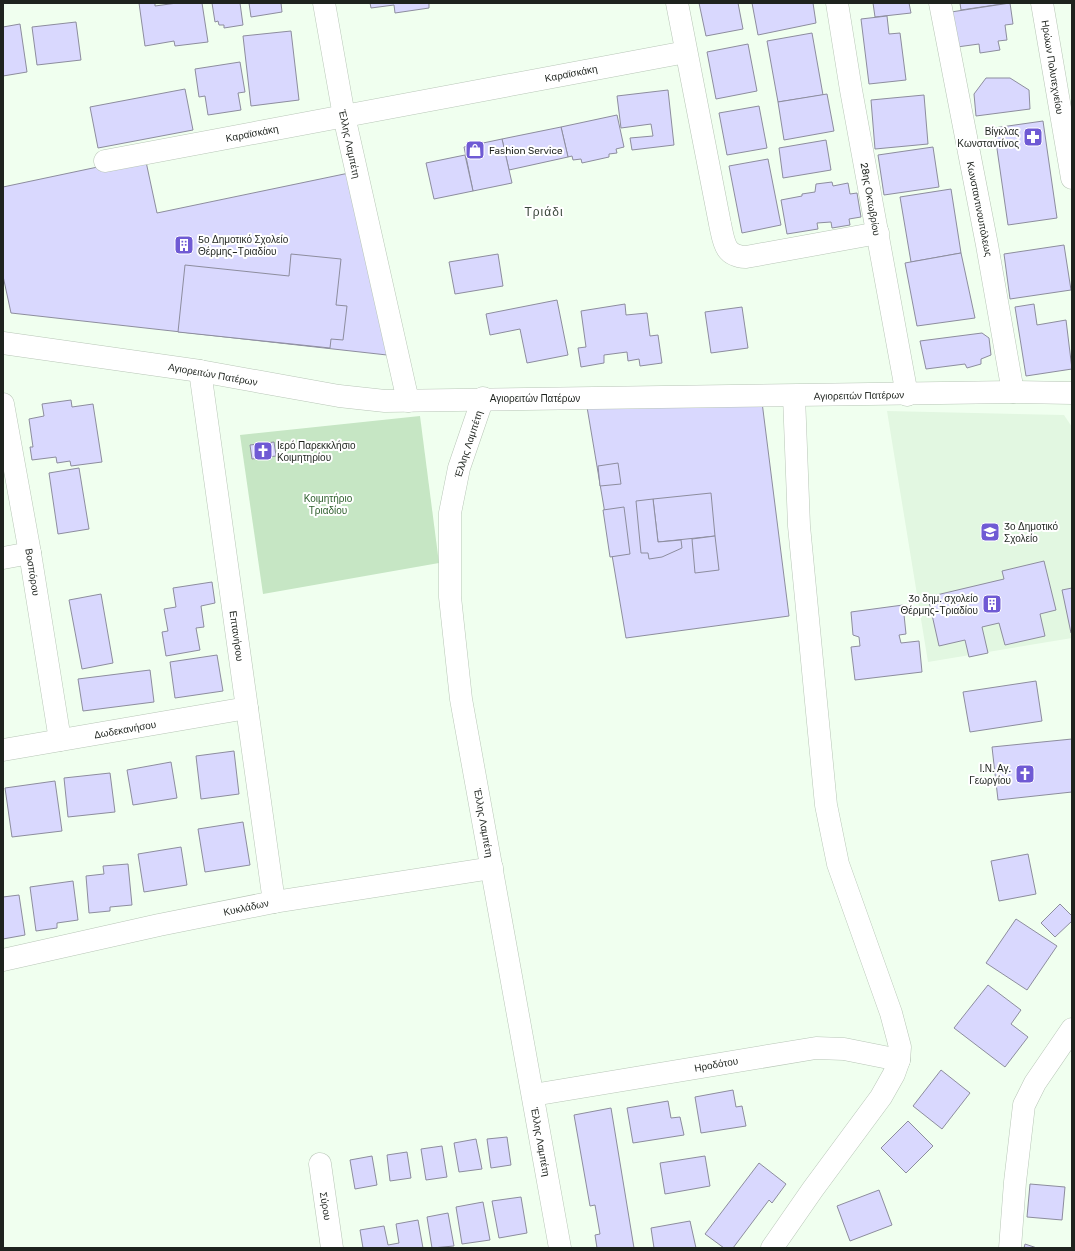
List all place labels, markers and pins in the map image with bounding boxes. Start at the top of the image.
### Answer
place label: Βίγκλας Κωνσταντίνος [957,126,1019,150]
pharmacy icon: Βίγκλας Κωνσταντίνος [1022,126,1044,148]
shop icon: Fashion Service [464,139,486,161]
place label: Fashion Service [489,145,563,157]
building icon: 5ο Δημοτικό Σχολείο Θέρμης–Τριαδίου [173,234,195,256]
place label: 5ο Δημοτικό Σχολείο Θέρμης–Τριαδίου [198,234,289,258]
church icon: Ιερό Παρεκκλήσιο Κοιμητηρίου [252,440,274,462]
place label: Ιερό Παρεκκλήσιο Κοιμητηρίου [277,440,356,464]
school or university icon: 3ο Δημοτικό Σχολείο [979,521,1001,543]
place label: 3ο Δημοτικό Σχολείο [1004,521,1058,545]
place label: 3ο δημ. σχολείο Θέρμης-Τριαδίου [900,593,978,617]
building icon: 3ο δημ. σχολείο Θέρμης-Τριαδίου [981,593,1003,615]
place label: Ι.Ν. Αγ. Γεωργίου [969,763,1011,787]
church icon: Ι.Ν. Αγ. Γεωργίου [1014,763,1036,785]

